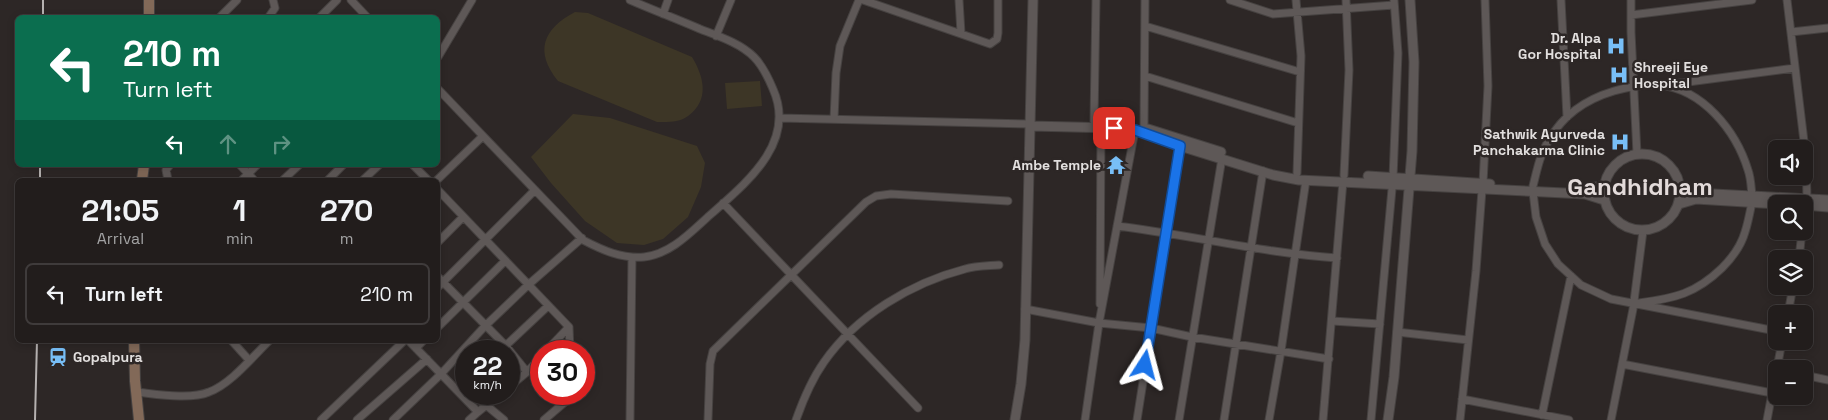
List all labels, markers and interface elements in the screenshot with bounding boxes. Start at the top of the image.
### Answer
place label: Dr. Alpa Gor Hospital [1518,29,1601,63]
text: 210 m [123,32,221,76]
icon: left [40,35,105,100]
hospital icon: Dr. Alpa Gor Hospital [1605,35,1627,57]
place label: Shreeji Eye Hospital [1634,58,1708,92]
hospital icon: Shreeji Eye Hospital [1608,64,1630,86]
text: Turn left [123,75,213,103]
pin [1093,107,1135,149]
icon: arrive [1100,114,1128,142]
place label: Sathwik Ayurveda Panchakarma Clinic [1473,125,1605,159]
icon: left [161,130,189,158]
icon: ahead [214,130,242,158]
icon: right [267,130,295,158]
hospital icon: Sathwik Ayurveda Panchakarma Clinic [1609,131,1631,153]
map controls [1768,140,1813,405]
button: sound [1768,140,1813,185]
temple icon: Ambe Temple [1105,154,1127,176]
place label: Ambe Temple [1012,156,1101,174]
district label: Gandhidham [1567,171,1713,202]
text: 21:05 [82,191,159,230]
text: 1 [233,191,246,230]
text: 270 [320,191,373,230]
button: search [1768,195,1813,240]
text: Arrival [97,228,144,249]
text: min [226,228,253,249]
text: m [340,228,354,249]
button: layers [1768,250,1813,295]
icon: left [42,280,70,308]
text: Turn left [85,282,163,307]
text: 210 m [360,282,413,307]
button: + [1768,305,1813,350]
position arrow [1118,338,1170,390]
speed limit sign: 30 [530,340,595,405]
station icon: Gopalpura [47,346,69,368]
place label: Gopalpura [73,348,143,366]
text: 22 [473,350,502,382]
button: − [1768,360,1813,405]
text: km/h [473,377,502,393]

